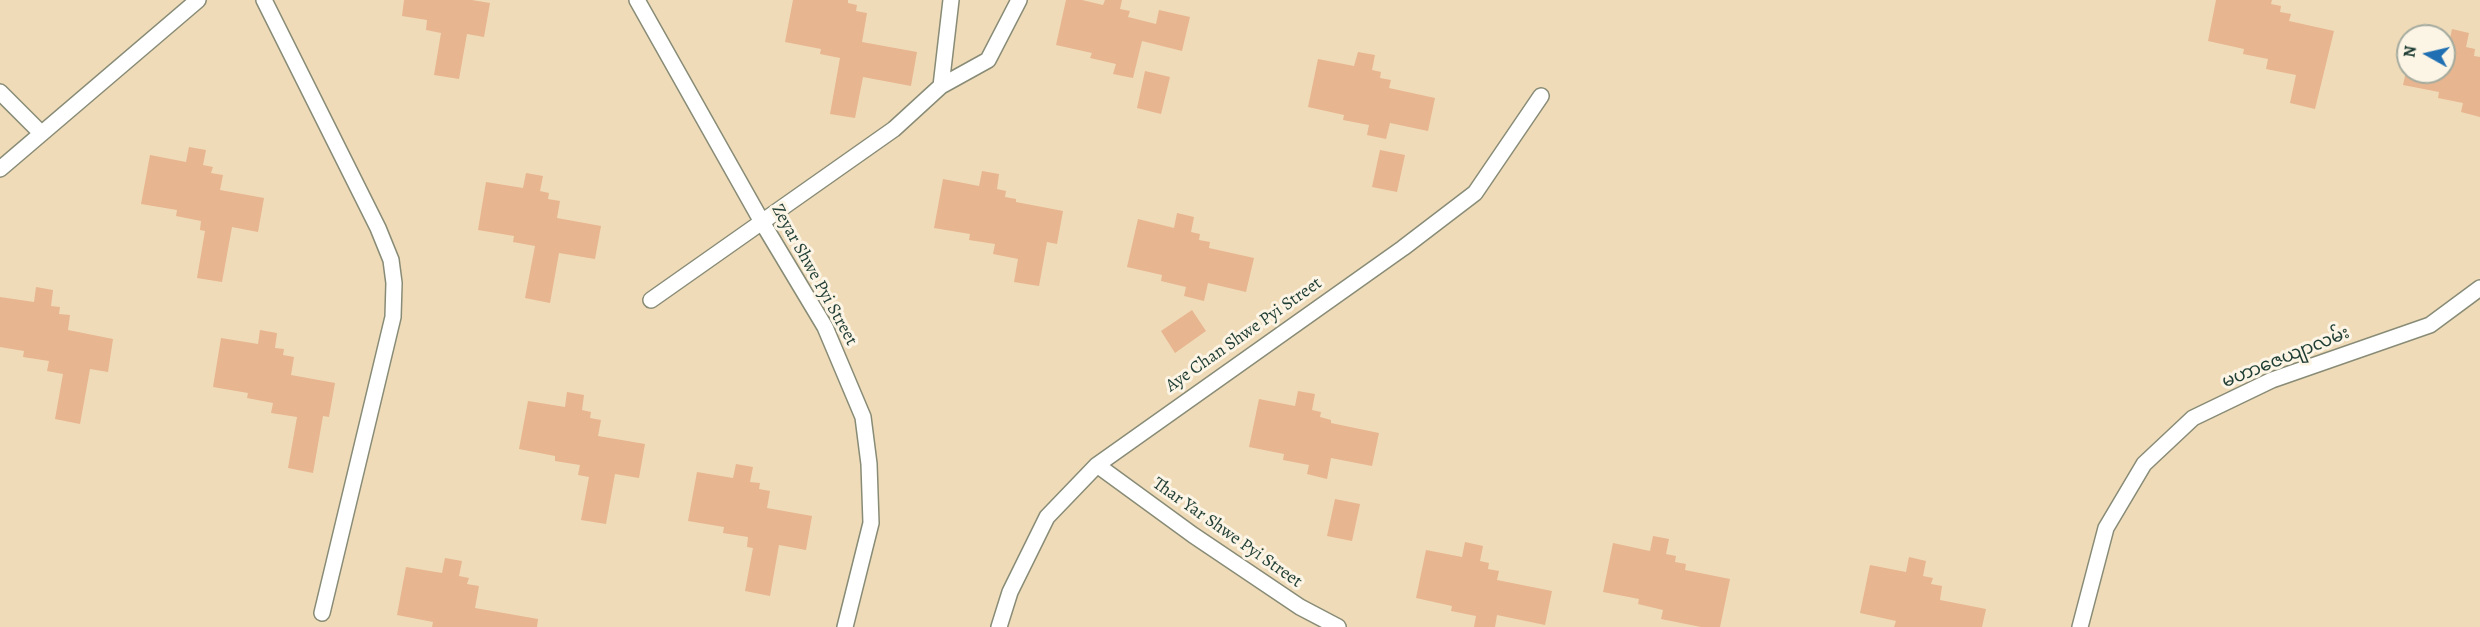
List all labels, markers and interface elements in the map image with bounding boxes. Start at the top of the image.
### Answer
north arrow [2396,24,2456,84]
text: N [2398,44,2422,59]
street label: Zeyar Shwe Pyi Street [766,201,862,349]
street label: Aye Chan Shwe Pyi Street [1162,273,1326,397]
street label: မဟာဇေယျာလမ်း [2219,323,2353,393]
street label: Thar Yar Shwe Pyi Street [1148,473,1306,593]

